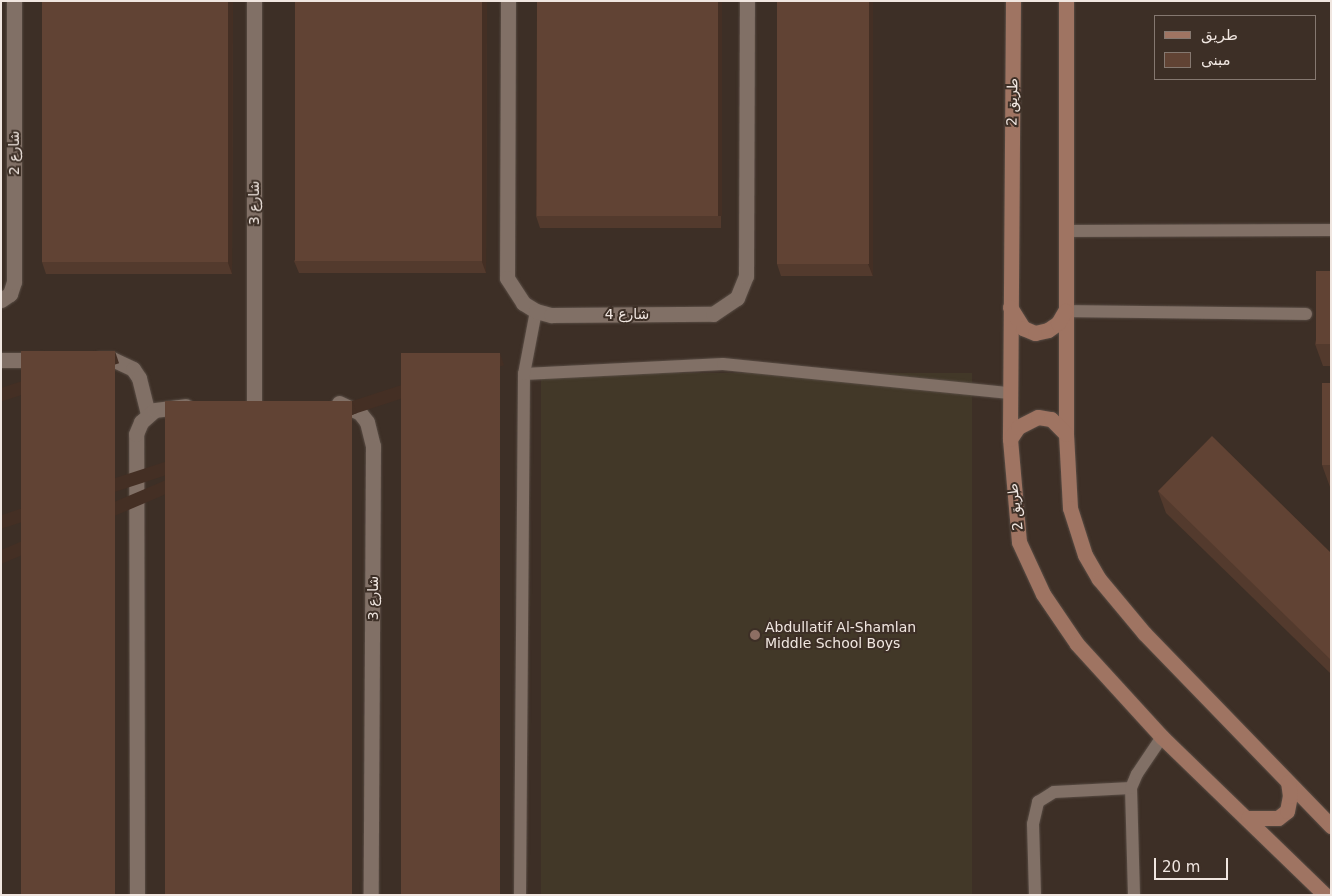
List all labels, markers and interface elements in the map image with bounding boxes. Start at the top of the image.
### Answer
legend [1154,15,1317,80]
text: طريق [1201,26,1238,44]
text: مبنى [1201,51,1231,69]
street label: طريق 2 [1003,78,1021,126]
street label: شارع 2 [6,131,22,175]
street label: شارع 3 [246,181,262,225]
street label: شارع 4 [605,306,649,322]
street label: طريق 2 [1004,482,1026,532]
street label: شارع 3 [365,576,381,620]
place label: Abdullatif Al-Shamlan Middle School Boys [765,619,916,652]
marker: Abdullatif Al-Shamlan Middle School Boys [749,629,761,641]
scale bar [1157,848,1231,880]
text: 20 m [1162,858,1200,876]

